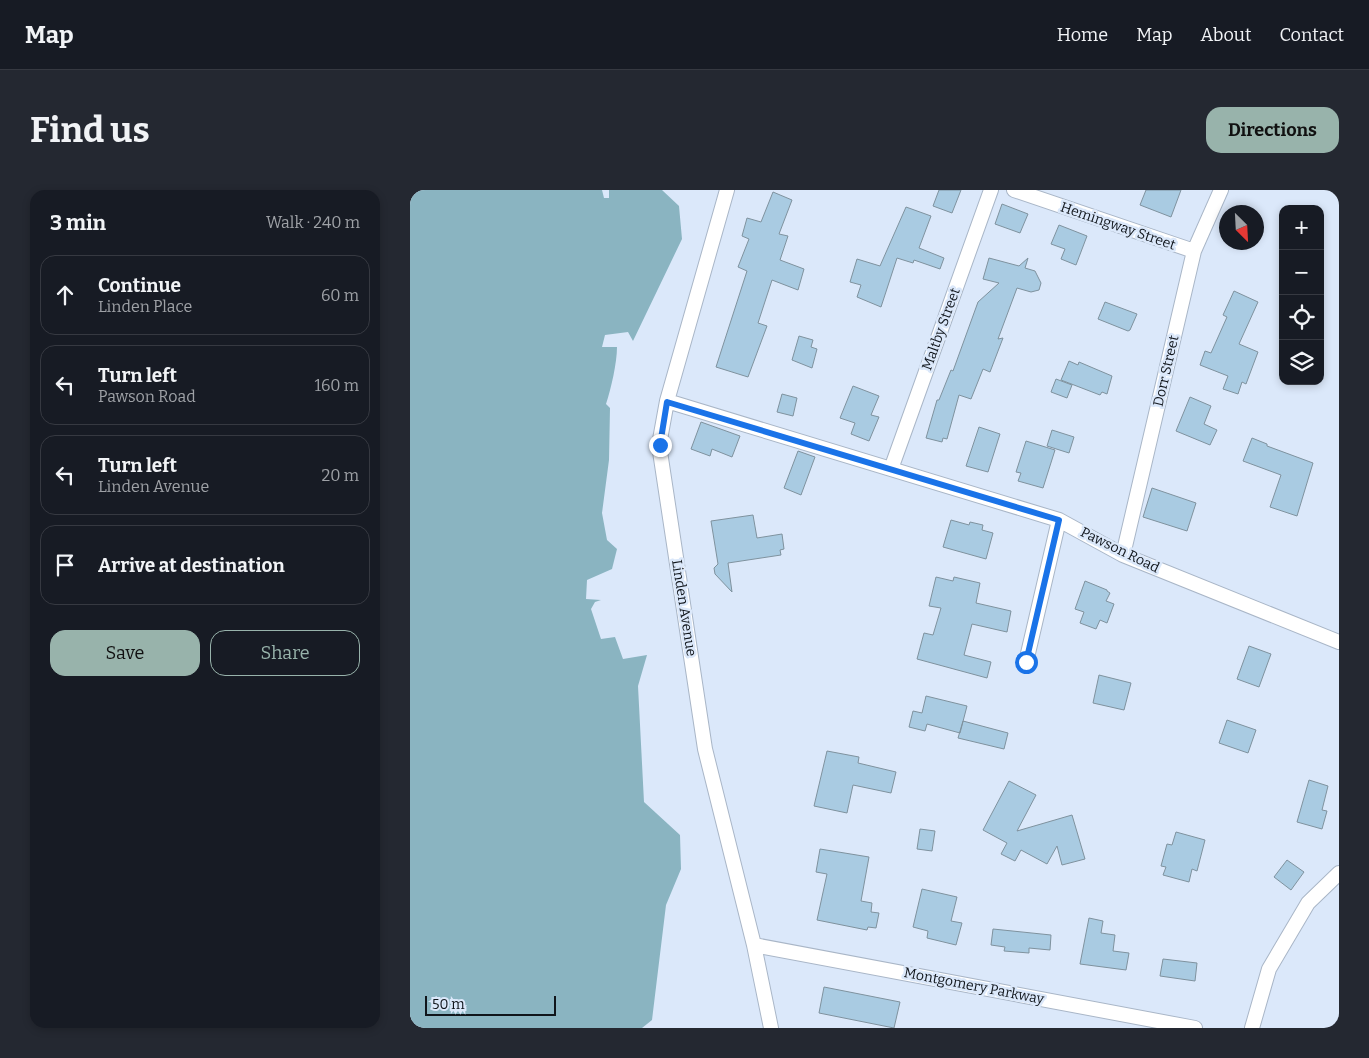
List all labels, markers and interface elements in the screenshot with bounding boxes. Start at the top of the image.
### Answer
text: Map [25,21,74,49]
text: Home [1057,24,1108,46]
text: Map [1136,24,1172,46]
text: About [1200,24,1251,46]
text: Contact [1279,24,1344,46]
button: Directions [1206,107,1339,153]
text: Find us [30,109,150,151]
street label: Hemingway Street [1058,198,1178,254]
north arrow [1219,205,1264,250]
map controls [1279,205,1324,385]
button: + [1279,205,1324,250]
text: 3 min [50,210,106,236]
text: Walk · 240 m [266,213,360,232]
button: − [1279,250,1324,295]
text: Continue [98,274,181,297]
icon: ahead [51,281,79,309]
street label: Maltby Street [918,285,964,373]
text: 60 m [321,286,359,305]
button: locate [1279,295,1324,340]
text: Linden Place [98,297,192,316]
street label: Dorr Street [1150,334,1182,408]
button: layers [1279,340,1324,385]
text: Turn left [98,364,177,387]
icon: left [51,371,79,399]
text: 160 m [314,376,359,395]
text: Pawson Road [98,387,196,406]
route end [649,434,672,457]
text: Turn left [98,454,177,477]
icon: left [51,461,79,489]
text: 20 m [322,466,359,485]
text: Linden Avenue [98,477,209,496]
street label: Pawson Road [1078,524,1162,576]
icon: arrive [51,551,79,579]
text: Arrive at destination [98,554,285,577]
street label: Linden Avenue [668,559,700,657]
button: Save [50,630,200,676]
button: Share [210,630,360,676]
route start [1015,651,1038,674]
street label: Montgomery Parkway [903,964,1046,1008]
scale bar [425,993,556,1016]
text: 50 m [432,996,465,1013]

